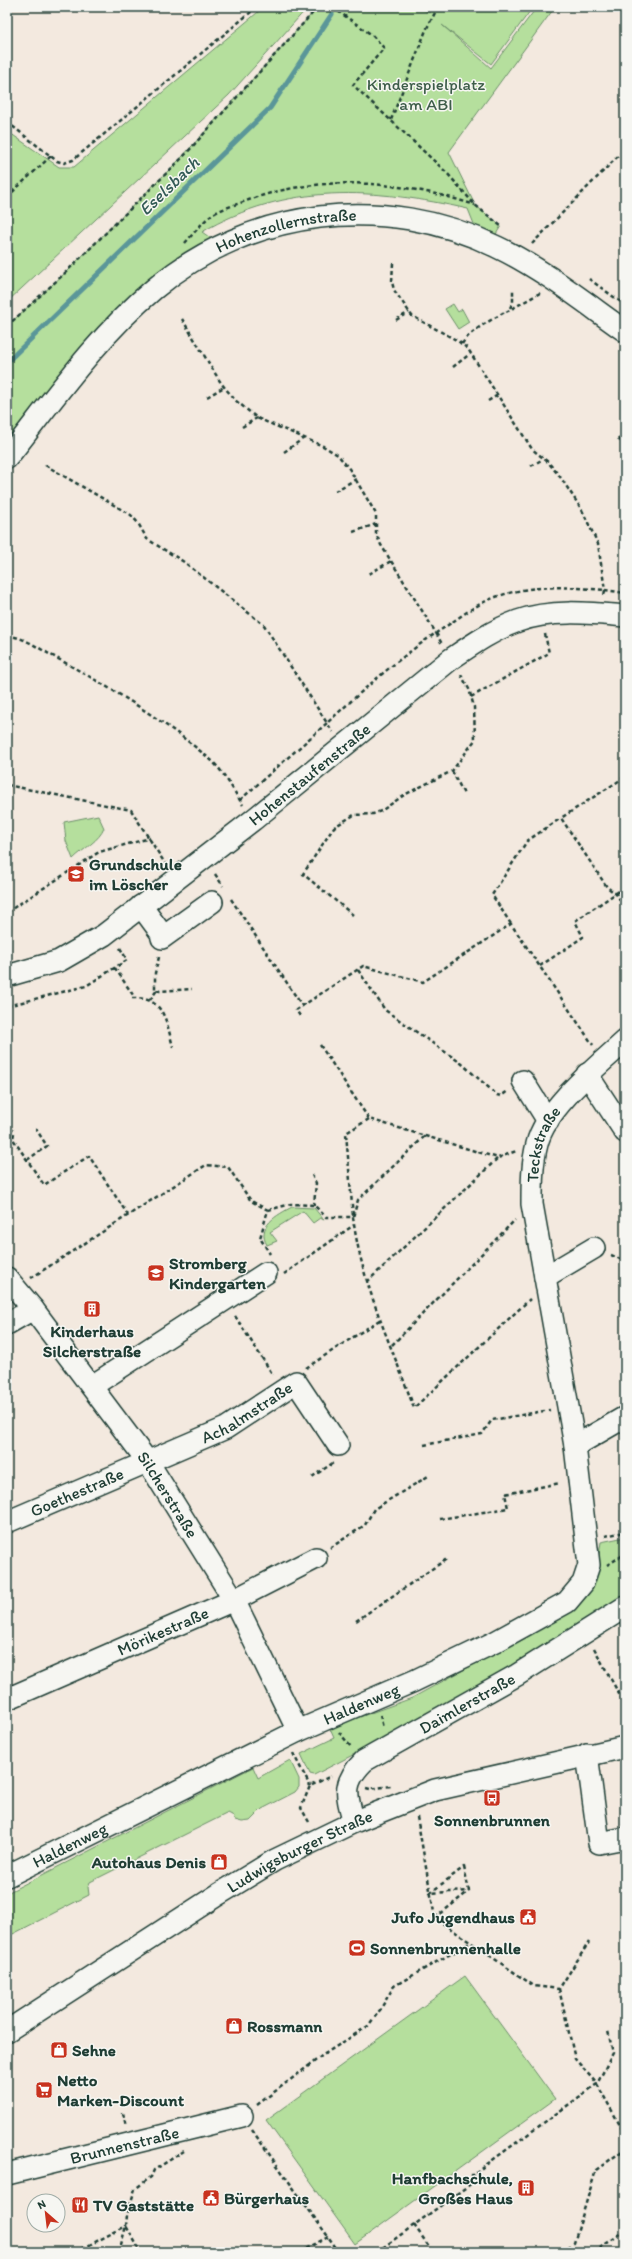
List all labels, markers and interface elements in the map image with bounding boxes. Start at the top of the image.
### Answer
park label: Kinderspielplatz am ABI [367,74,485,114]
water label: Eselsbach [134,152,204,220]
street label: Hohenzollernstraße [212,205,357,257]
street label: Hohenstaufenstraße [244,719,374,830]
place label: Grundschule im Löscher [89,854,182,894]
school or university icon: Grundschule im Löscher [66,864,86,884]
street label: Teckstraße [522,1102,565,1183]
place label: Stromberg Kindergarten [169,1253,266,1294]
school or university icon: Stromberg Kindergarten [146,1263,166,1283]
building icon: Kinderhaus Silcherstraße [82,1299,102,1319]
place label: Kinderhaus Silcherstraße [43,1321,141,1361]
street label: Achalmstraße [198,1377,296,1447]
street label: Silcherstraße [133,1447,203,1541]
street label: Goethestraße [27,1463,127,1521]
street label: Mörikestraße [114,1602,212,1660]
street label: Daimlerstraße [416,1668,518,1738]
street label: Haldenweg [320,1678,403,1729]
bus stop icon: Sonnenbrunnen [482,1788,502,1808]
street label: Ludwigsburger Straße [223,1806,375,1897]
place label: Sonnenbrunnen [434,1810,551,1830]
street label: Haldenweg [29,1818,111,1872]
place label: Autohaus Denis [91,1852,206,1872]
shop icon: Autohaus Denis [209,1852,229,1872]
place label: Jufo Jugendhaus [390,1907,515,1928]
public building icon: Jufo Jugendhaus [518,1907,538,1927]
sports icon: Sonnenbrunnenhalle [347,1938,367,1958]
place label: Sonnenbrunnenhalle [370,1938,521,1958]
shop icon: Rossmann [224,2016,244,2036]
place label: Rossmann [247,2016,323,2036]
shop icon: Sehne [49,2040,69,2060]
place label: Sehne [72,2040,116,2060]
place label: Netto Marken-Discount [57,2070,185,2110]
supermarket icon: Netto Marken-Discount [34,2080,54,2100]
street label: Brunnenstraße [68,2122,181,2168]
place label: Hanfbachschule, Großes Haus [392,2168,513,2208]
building icon: Hanfbachschule, Großes Haus [516,2178,536,2198]
public building icon: Bürgerhaus [201,2188,221,2208]
place label: Bürgerhaus [224,2188,310,2209]
north arrow [26,2193,66,2233]
restaurant icon: TV Gaststätte [70,2195,90,2215]
place label: TV Gaststätte [92,2195,194,2215]
text: N [35,2197,48,2212]

